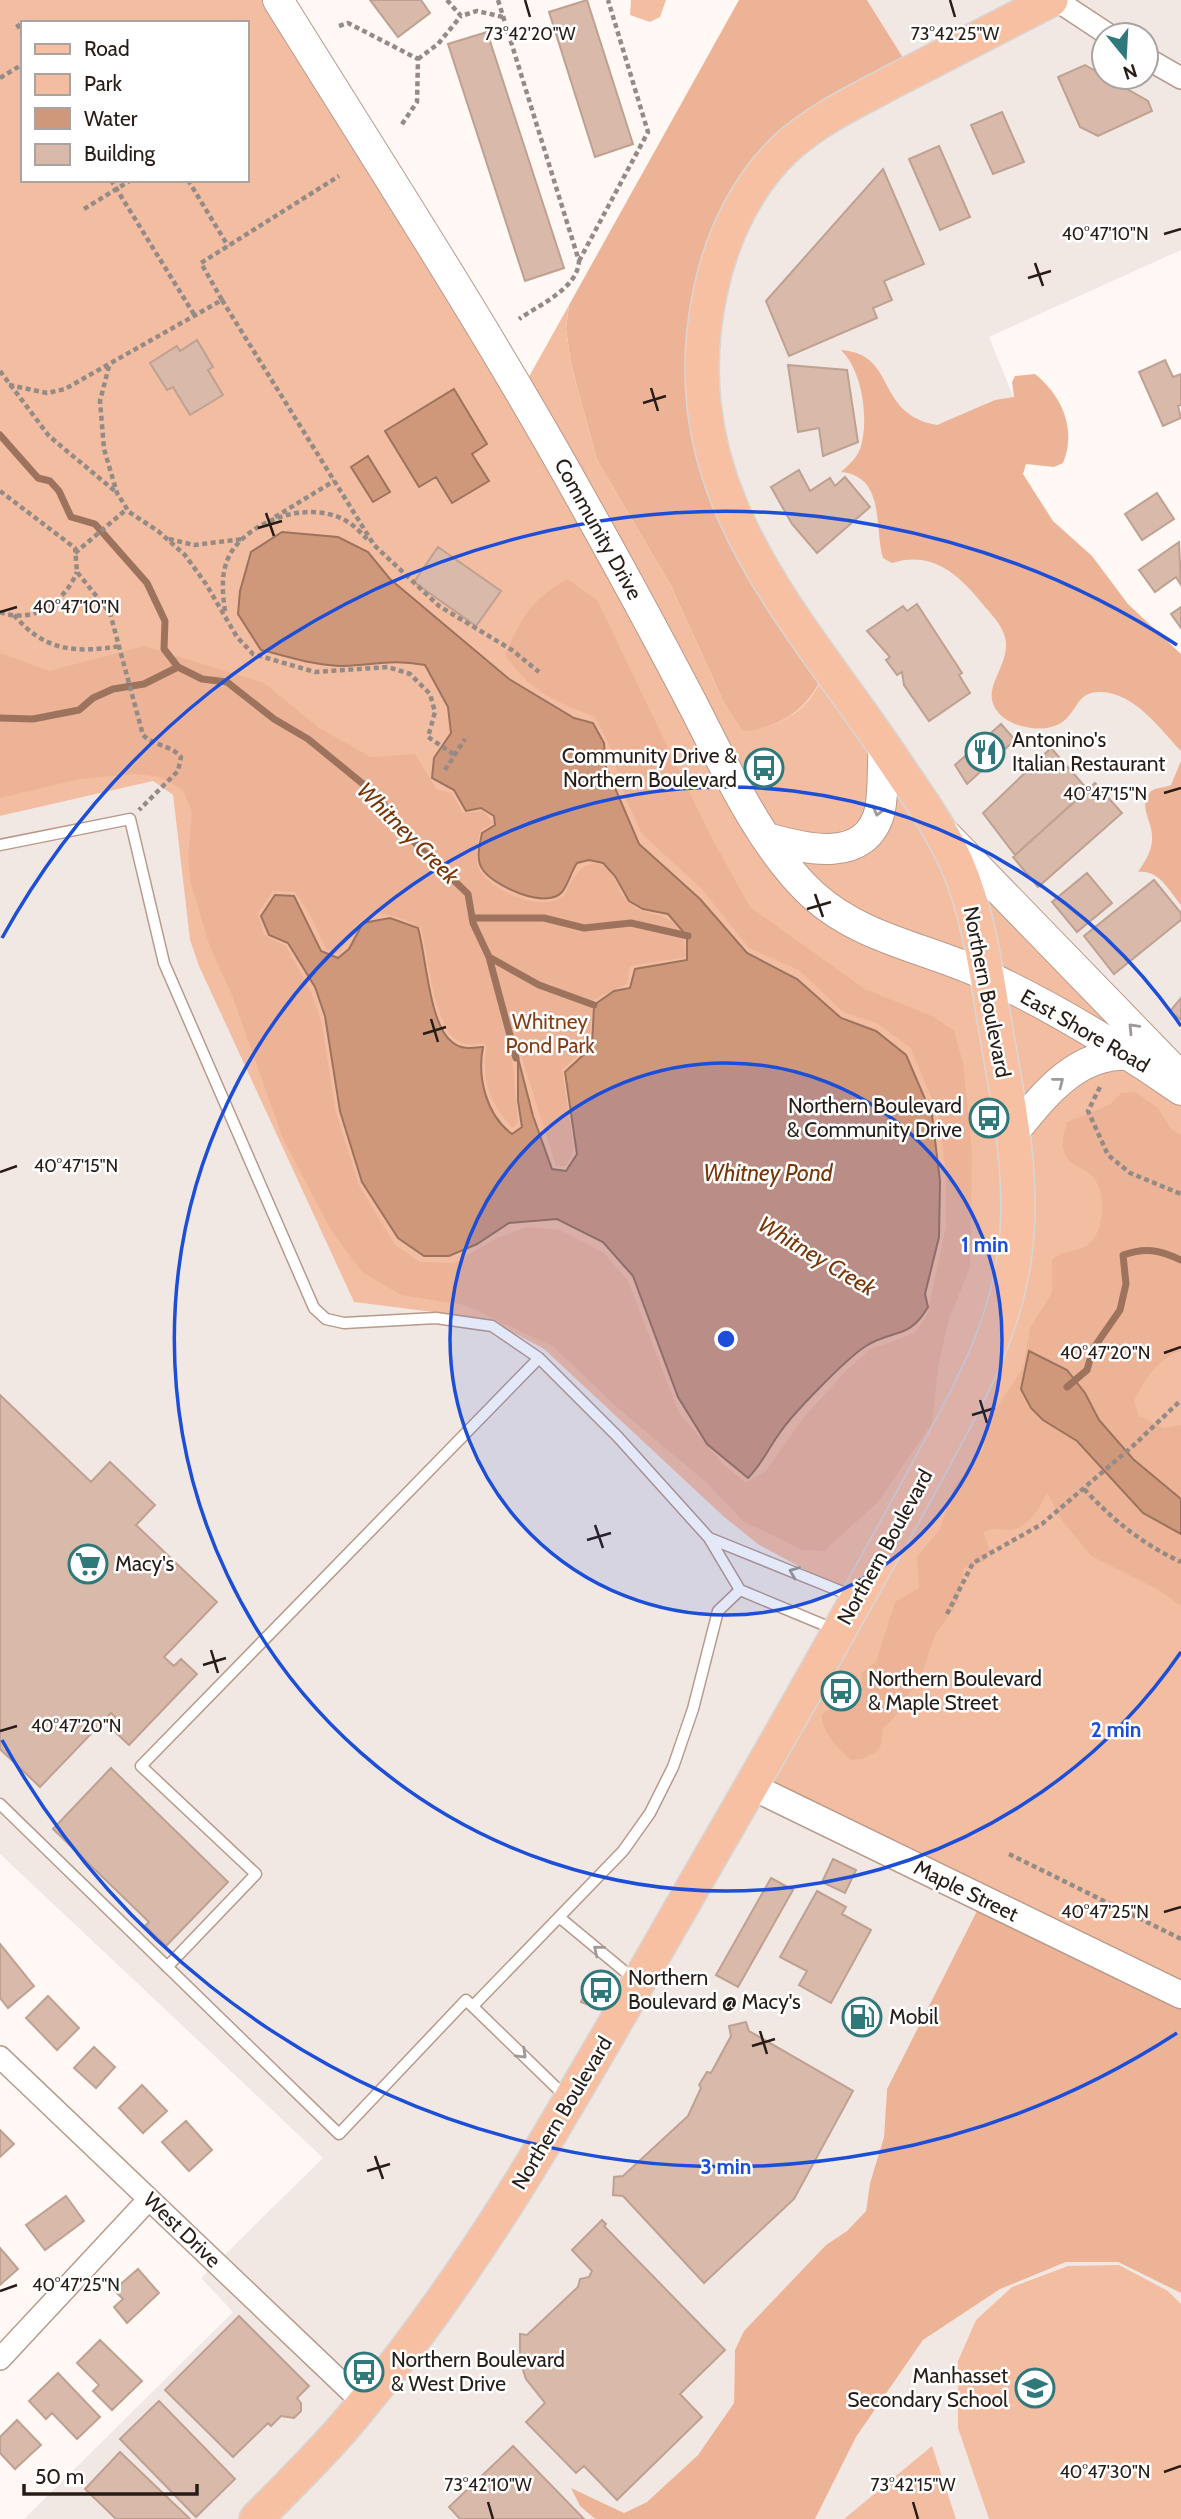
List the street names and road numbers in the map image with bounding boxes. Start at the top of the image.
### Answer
street label: Community Drive [549,454,648,604]
street label: Northern Boulevard [959,904,1016,1080]
street label: East Shore Road [1016,984,1154,1078]
street label: Northern Boulevard [831,1465,938,1629]
street label: Maple Street [910,1855,1022,1927]
street label: Northern Boulevard [506,2032,617,2194]
street label: West Drive [139,2187,226,2273]

